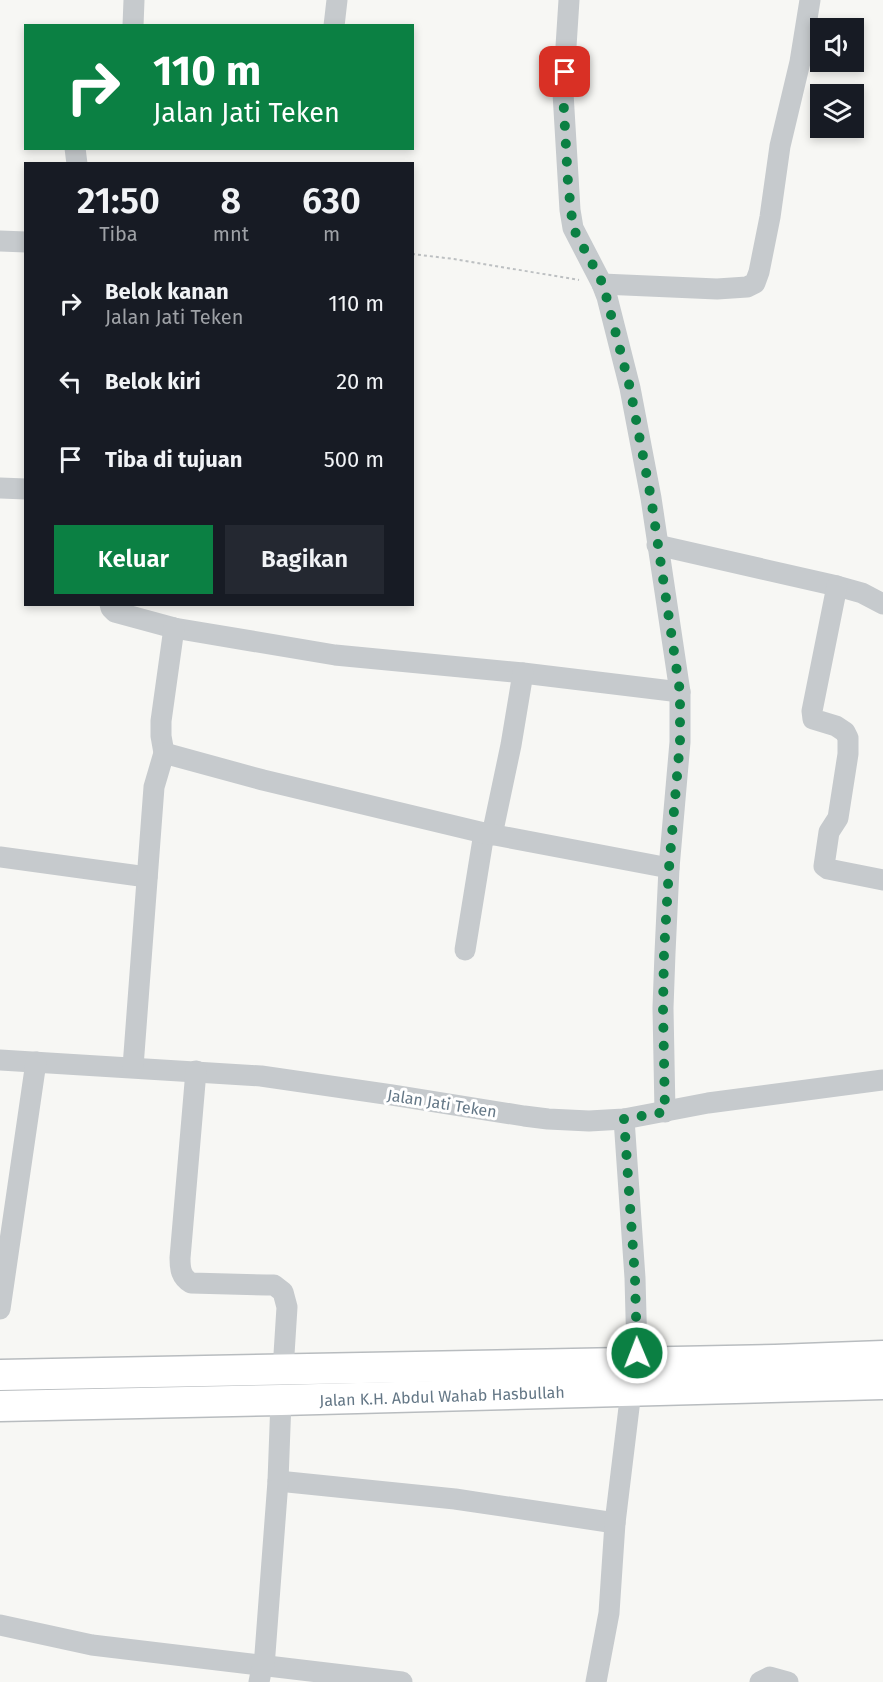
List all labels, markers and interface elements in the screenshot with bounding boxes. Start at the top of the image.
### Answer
map controls [810,18,864,138]
button: sound [810,18,864,72]
text: 110 m [153,46,261,96]
pin [539,46,590,97]
icon: right [54,48,132,126]
icon: arrive [548,55,581,88]
button: layers [810,84,864,138]
text: Jalan Jati Teken [153,97,340,129]
text: 21:50 [77,179,160,223]
text: 8 [221,179,241,223]
text: 630 [302,179,361,223]
text: Tiba [99,222,138,246]
text: mnt [213,222,249,246]
text: m [323,222,340,246]
text: Belok kanan [105,278,229,305]
icon: right [54,287,87,320]
text: 110 m [328,290,384,317]
text: Jalan Jati Teken [105,305,243,329]
icon: left [54,365,87,398]
text: Belok kiri [105,368,201,395]
text: 20 m [336,368,384,395]
icon: arrive [54,443,87,476]
text: Tiba di tujuan [105,446,242,473]
text: 500 m [324,446,384,473]
button: Keluar [54,525,213,594]
button: Bagikan [225,525,384,594]
street label: Jalan Jati Teken [386,1085,498,1122]
position arrow [605,1321,669,1385]
street label: Jalan K.H. Abdul Wahab Hasbullah [319,1383,565,1410]

